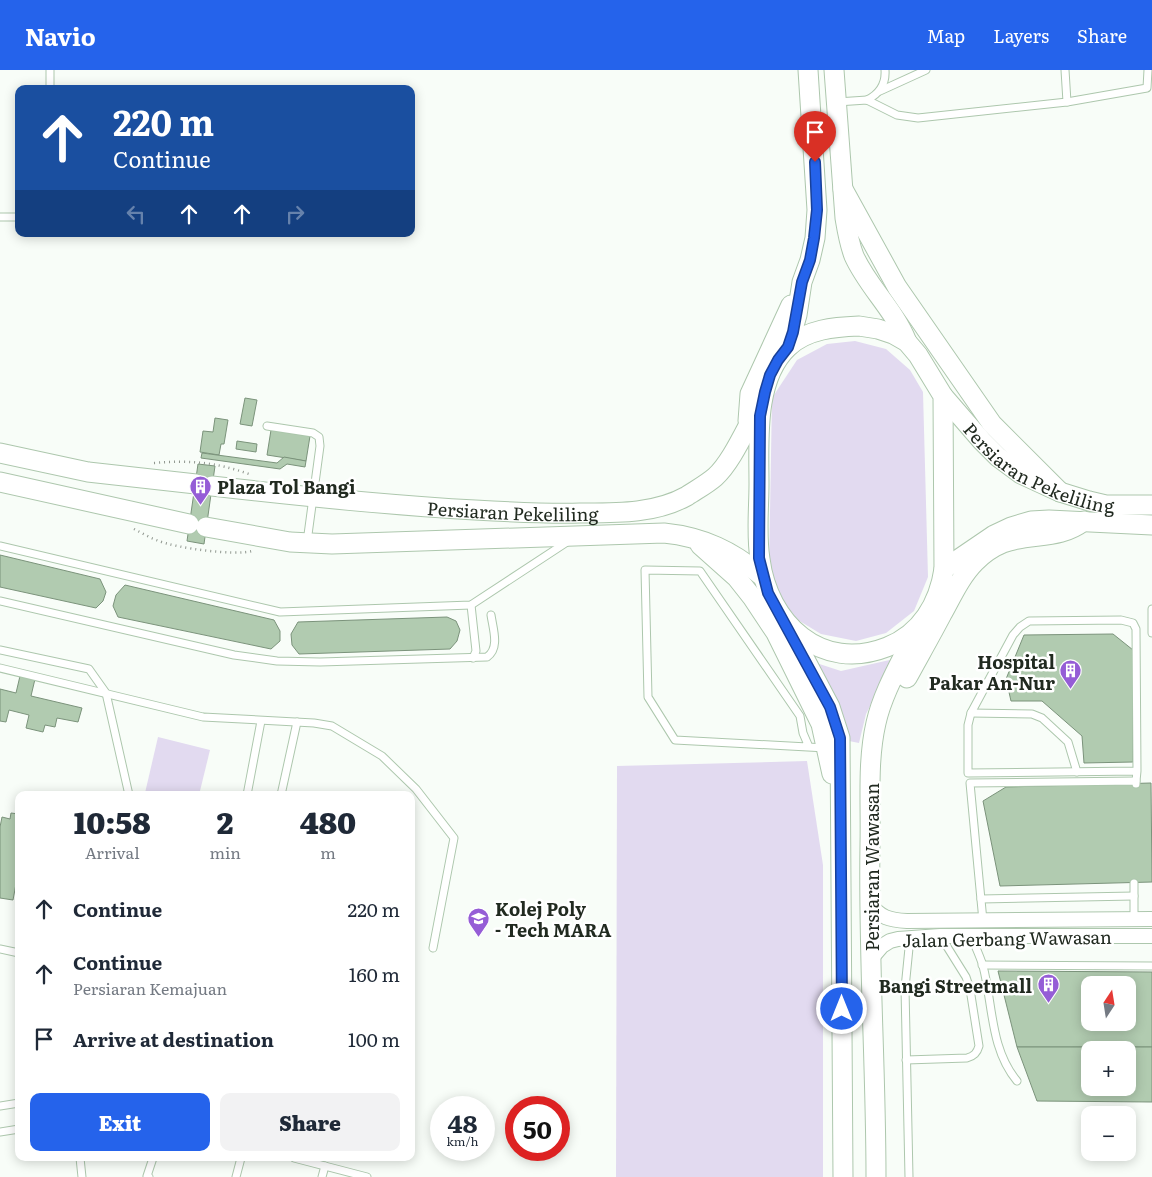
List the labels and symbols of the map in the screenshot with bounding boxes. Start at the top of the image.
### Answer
pin [794,111,836,162]
street label: Persiaran Pekeliling [958,416,1115,519]
place label: Plaza Tol Bangi [217,473,356,500]
building icon: Plaza Tol Bangi [189,474,213,505]
street label: Persiaran Pekeliling [426,493,599,527]
place label: Hospital Pakar An-Nur [929,648,1055,696]
building icon: Hospital Pakar An-Nur [1059,659,1083,690]
street label: Persiaran Wawasan [858,783,885,951]
place label: Kolej Poly - Tech MARA [495,895,612,943]
school or university icon: Kolej Poly - Tech MARA [467,906,491,937]
street label: Jalan Gerbang Wawasan [902,923,1112,953]
place label: Bangi Streetmall [879,972,1032,999]
building icon: Bangi Streetmall [1036,973,1060,1004]
north arrow [1081,976,1136,1031]
position arrow [815,982,867,1034]
speed limit sign: 50 [505,1096,570,1161]

